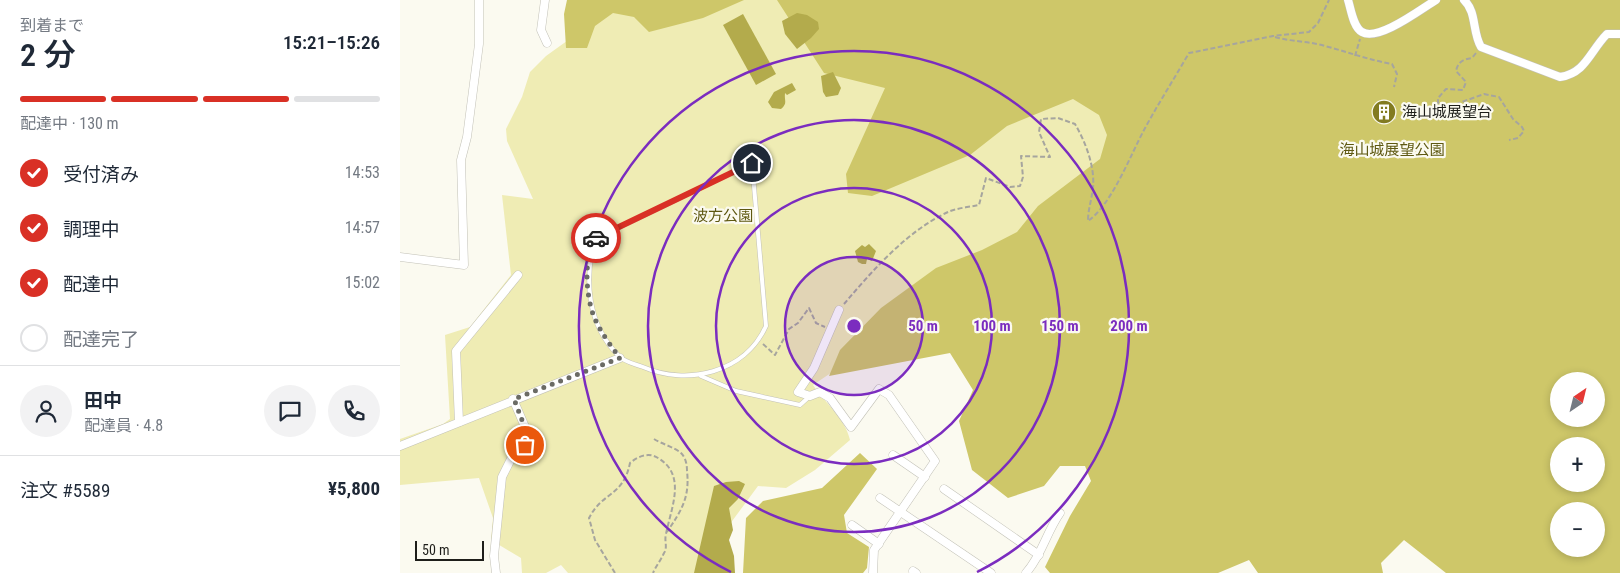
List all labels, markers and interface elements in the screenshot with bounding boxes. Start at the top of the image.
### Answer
text: 到着まで [20,16,84,35]
text: 15:21–15:26 [283,31,380,54]
text: 2 分 [20,36,75,74]
building icon: 海山城展望台 [1371,99,1397,125]
place label: 海山城展望台 [1402,103,1492,121]
text: 配達中 · 130 m [20,114,119,133]
park label: 海山城展望公園 [1339,141,1445,159]
pin [731,142,773,184]
icon: home [738,149,766,177]
icon: check [20,159,48,187]
text: 受付済み [63,163,139,186]
text: 14:53 [345,163,380,182]
park label: 波方公園 [693,207,753,225]
courier [571,213,621,263]
icon: check [20,214,48,242]
text: 調理中 [63,218,120,241]
text: 14:57 [345,218,380,237]
icon: car [582,224,610,252]
icon: check [20,269,48,297]
text: 配達中 [63,273,120,296]
text: 15:02 [345,273,380,292]
centre of rings [845,317,863,335]
text: 50 m [908,317,938,335]
text: 100 m [973,317,1011,335]
text: 150 m [1041,317,1079,335]
text: 200 m [1110,317,1148,335]
text: 配達完了 [63,328,139,351]
north arrow [1550,372,1605,428]
map controls [1550,372,1605,557]
button: person [20,385,72,437]
button: chat [264,385,316,437]
button: phone [328,385,380,437]
text: 田中 [84,389,122,412]
text: 配達員 · 4.8 [84,416,163,435]
pin [504,424,546,466]
icon: bag [511,431,539,459]
button: + [1550,437,1605,492]
text: ¥5,800 [328,477,380,500]
text: 注文 #5589 [20,479,110,502]
button: − [1550,502,1605,557]
scale bar [415,538,484,561]
text: 50 m [422,542,450,558]

